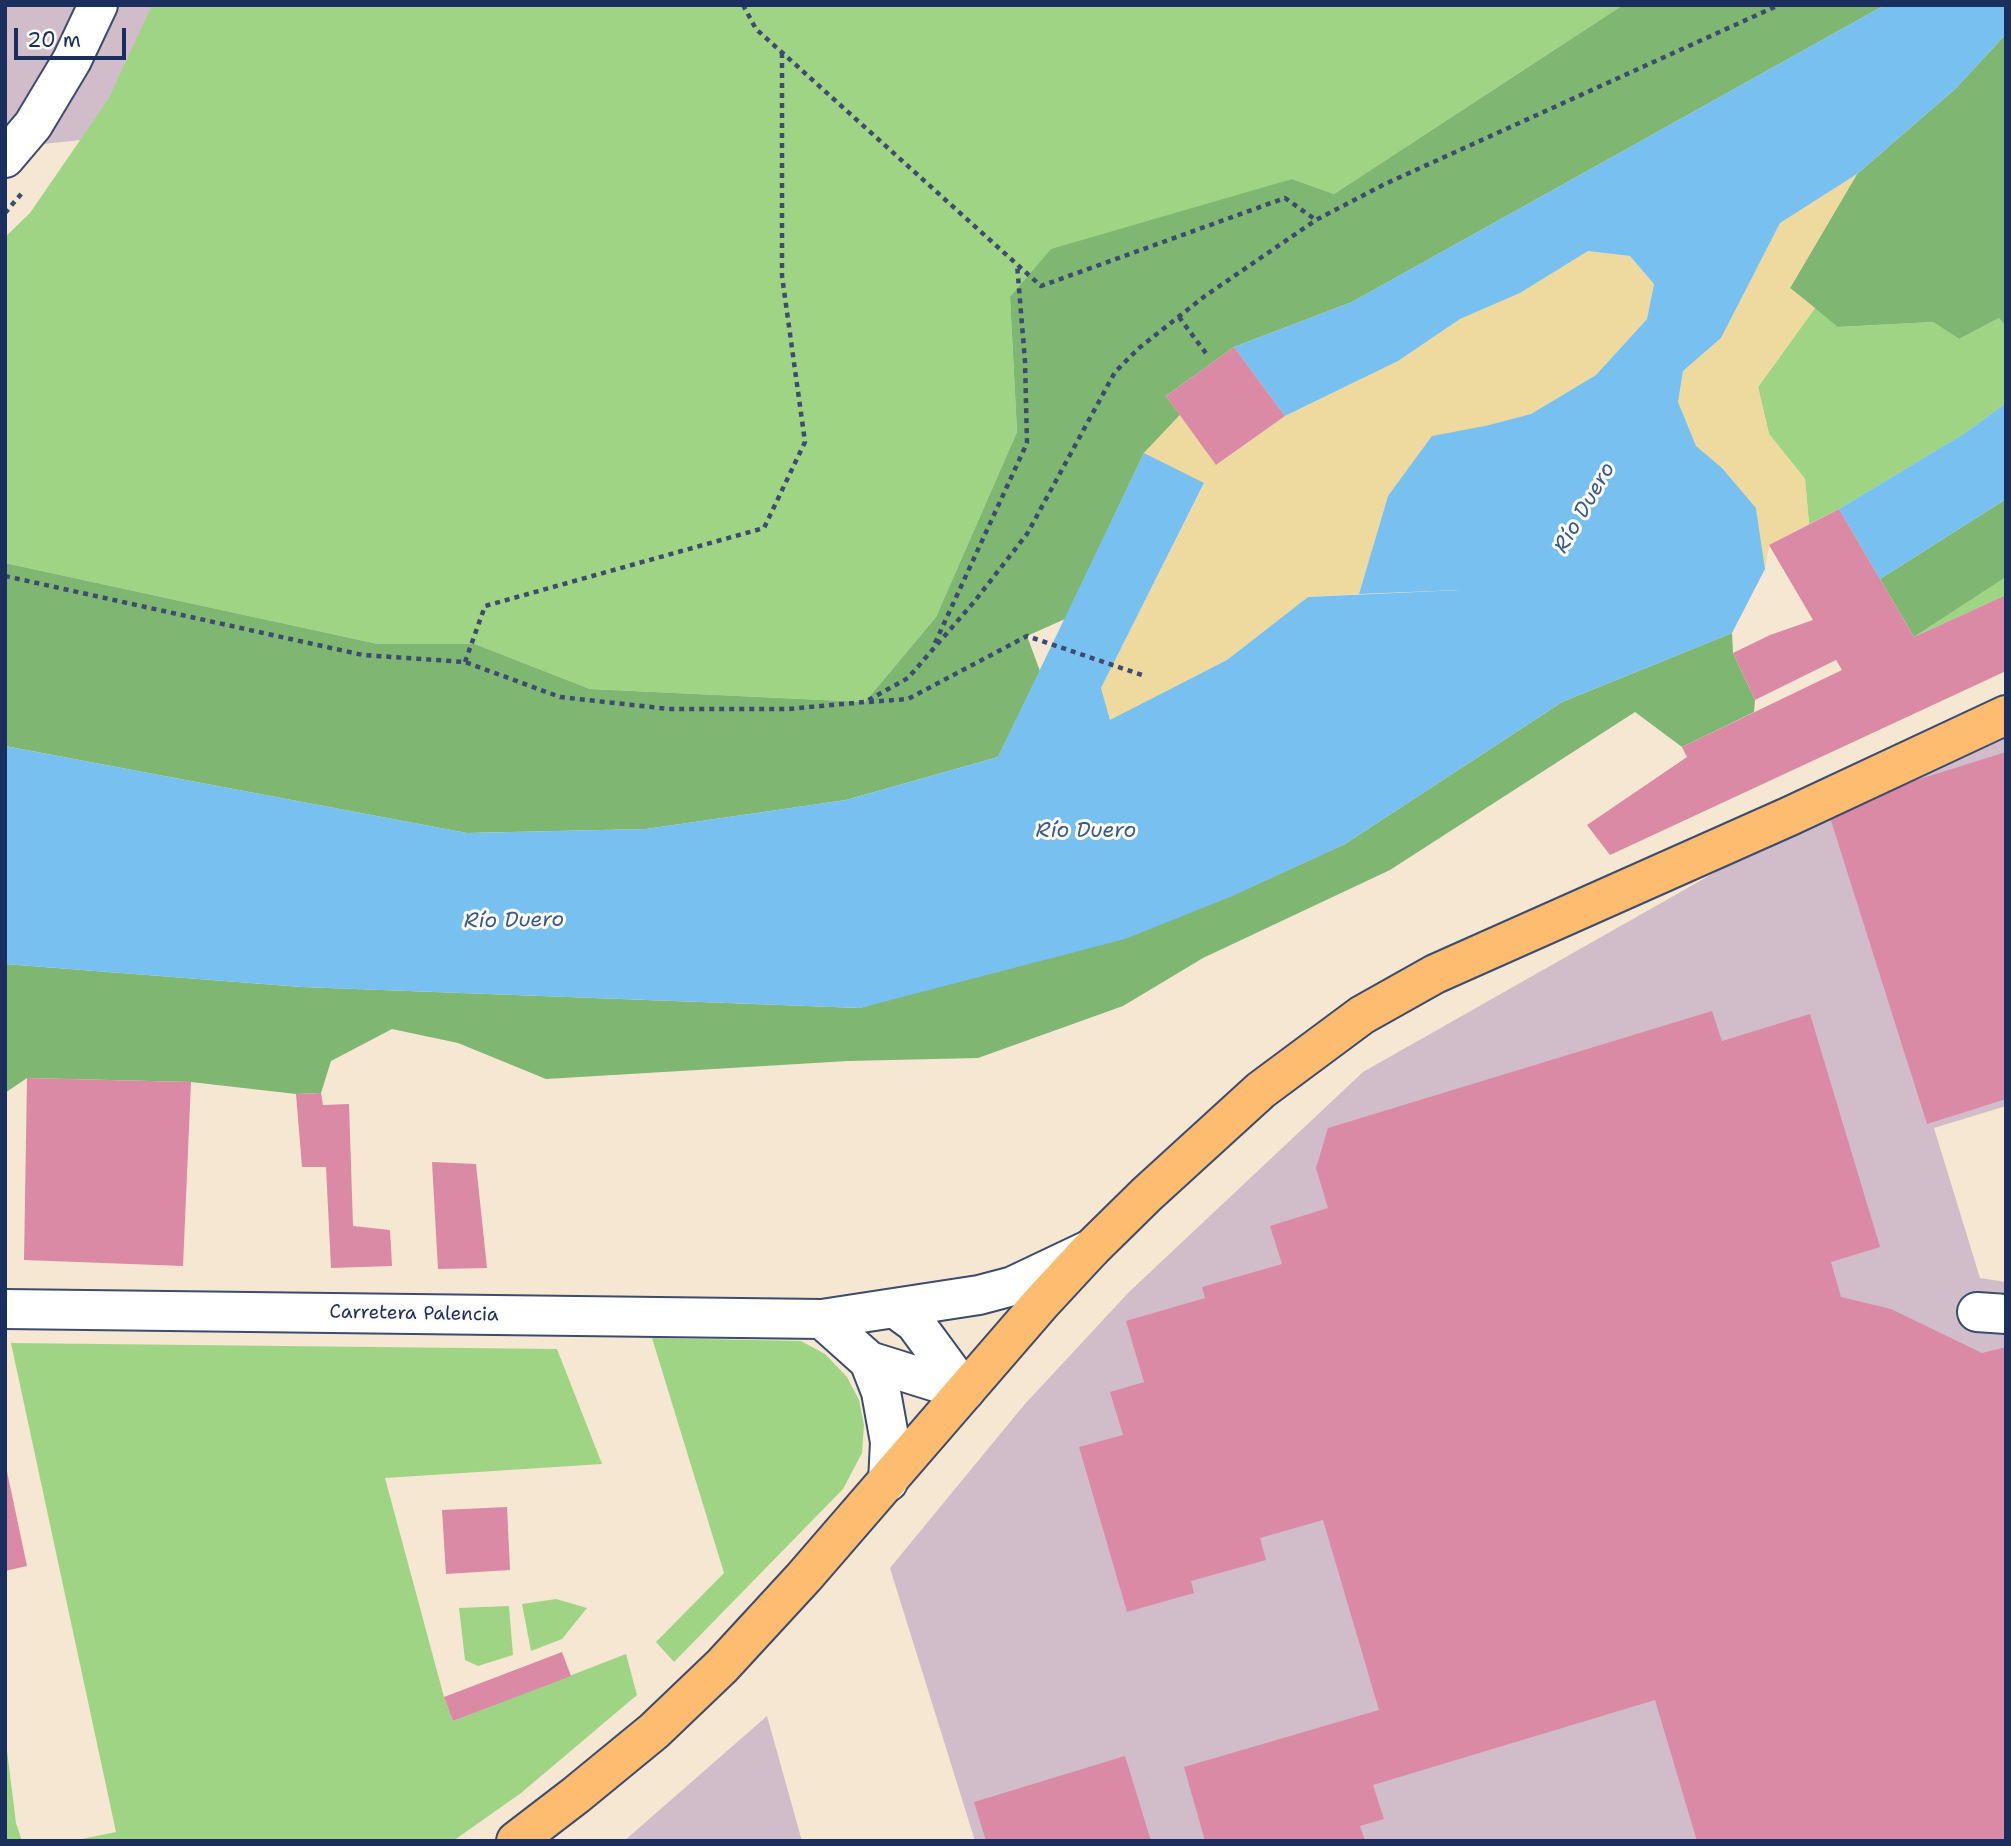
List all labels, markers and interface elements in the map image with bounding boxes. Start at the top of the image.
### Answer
scale bar [18,14,130,58]
text: 20 m [27,26,81,54]
water label: Río Duero [1549,458,1621,558]
water label: Río Duero [1036,819,1136,845]
water label: Río Duero [464,908,564,934]
street label: Carretera Palencia [329,1301,499,1327]

